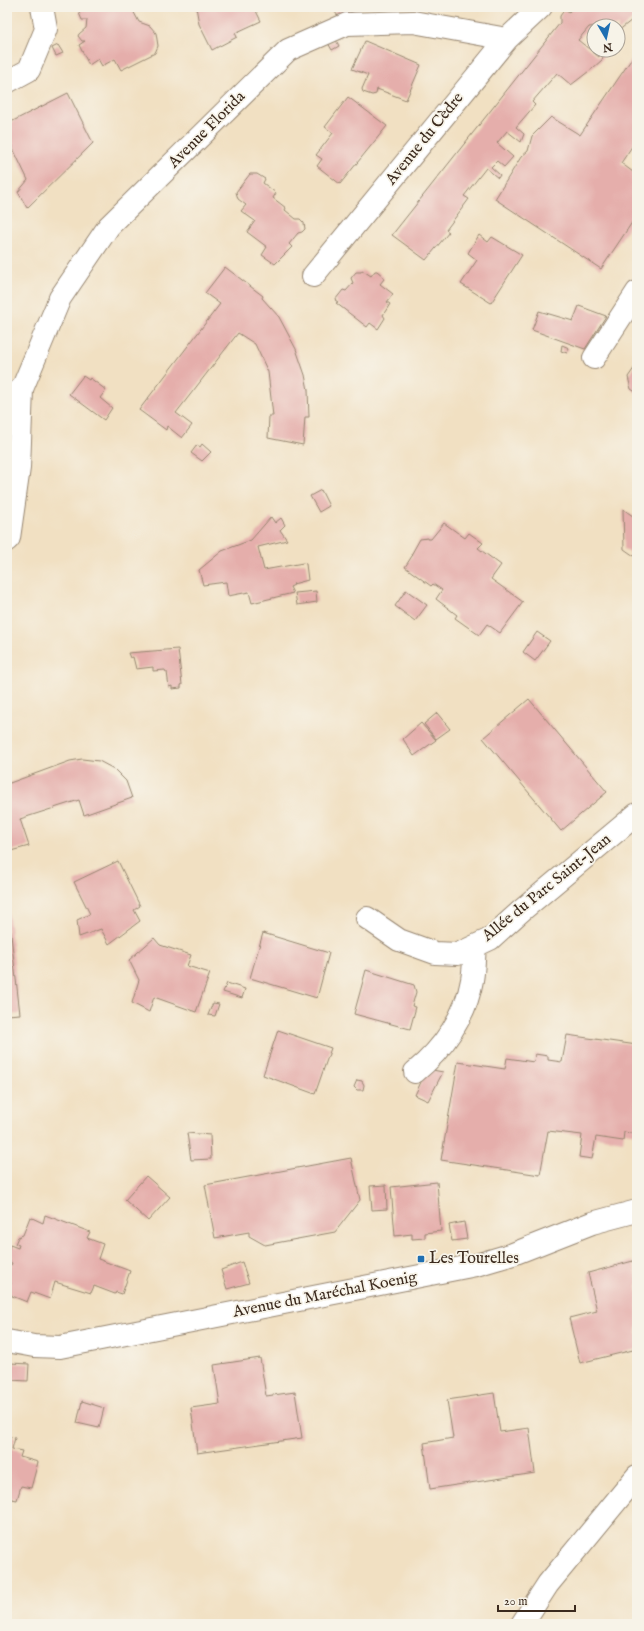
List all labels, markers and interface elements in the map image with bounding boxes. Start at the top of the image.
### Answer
north arrow [586,18,626,58]
text: N [601,39,614,55]
street label: Avenue Florida [164,87,250,173]
street label: Avenue du Cèdre [381,89,468,190]
street label: Allée du Parc Saint-Jean [478,830,616,947]
place label: Les Tourelles [429,1249,519,1269]
marker: Les Tourelles [416,1254,426,1264]
street label: Avenue du Maréchal Koenig [230,1267,419,1323]
scale bar [498,1587,575,1613]
text: 20 m [504,1594,527,1609]

